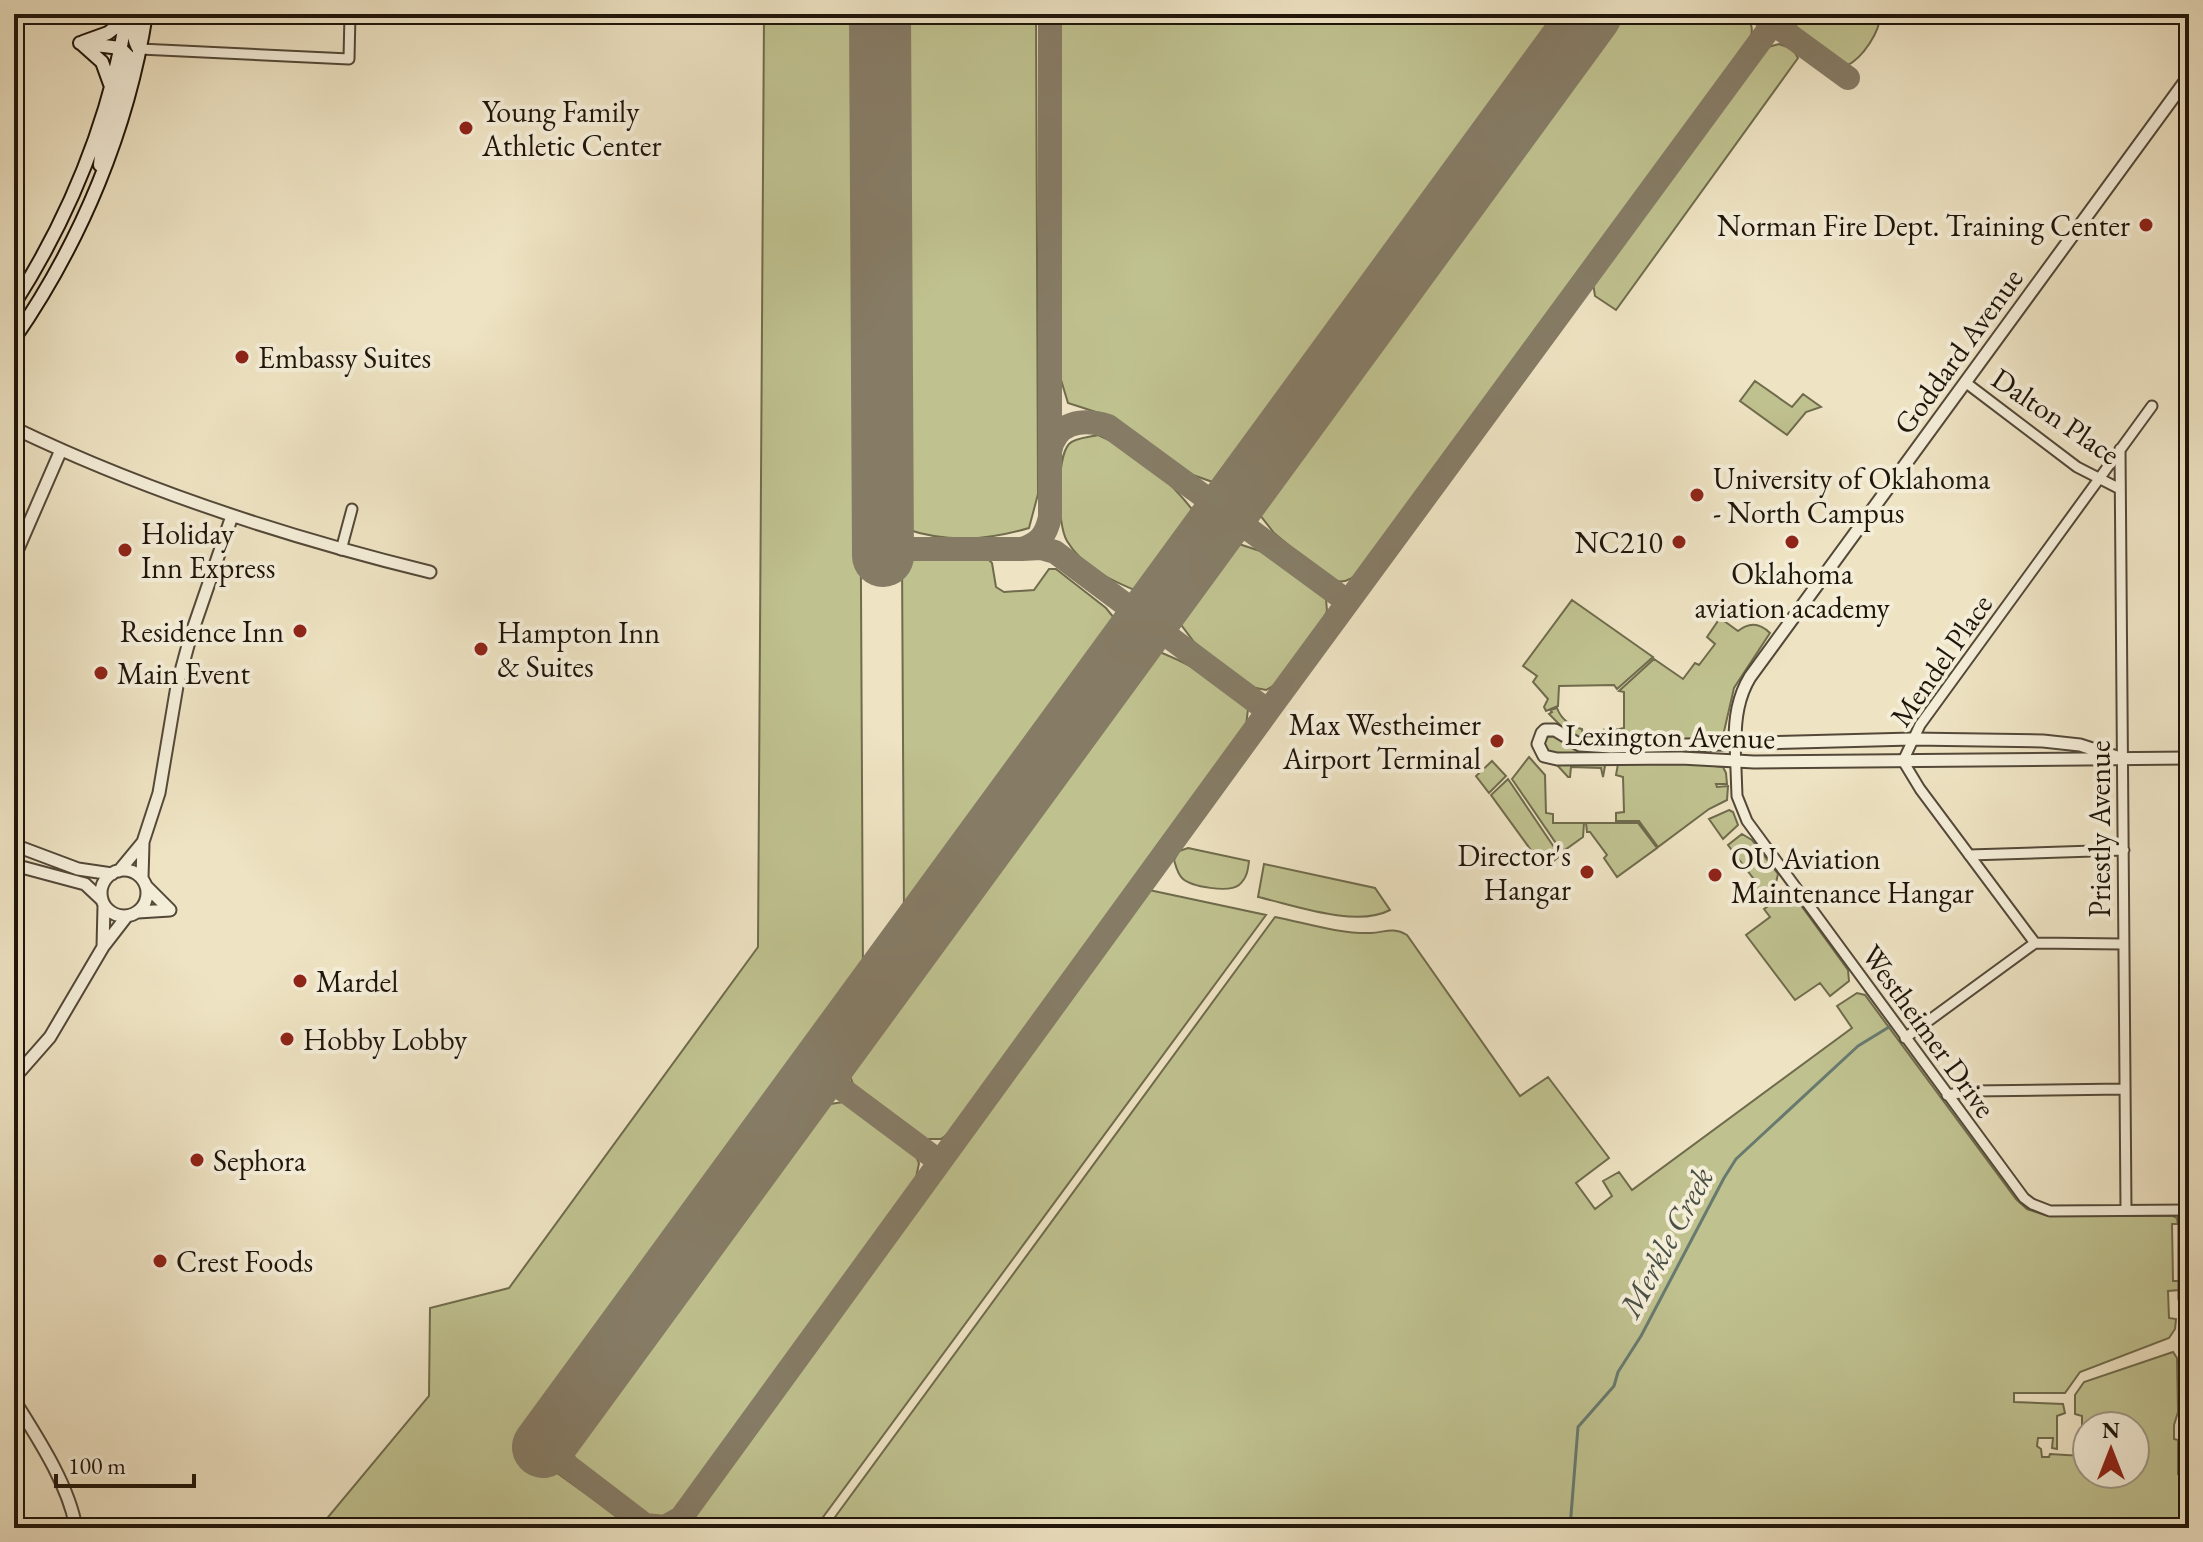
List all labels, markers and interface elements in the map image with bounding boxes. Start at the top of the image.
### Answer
place label: Young Family Athletic Center [481,92,662,165]
marker: Young Family Athletic Center [457,119,475,137]
place label: Norman Fire Dept. Training Center [1717,206,2130,245]
marker: Norman Fire Dept. Training Center [2137,216,2155,234]
street label: Goddard Avenue [1885,260,2031,442]
place label: Embassy Suites [258,338,431,377]
marker: Embassy Suites [233,348,251,366]
street label: Dalton Place [1984,359,2128,473]
place label: University of Oklahoma - North Campus [1713,459,1990,532]
marker: University of Oklahoma - North Campus [1688,486,1706,504]
place label: Holiday Inn Express [141,514,275,587]
place label: NC210 [1575,523,1663,562]
marker: NC210 [1670,533,1688,551]
marker: Oklahoma aviation academy [1783,533,1801,551]
marker: Holiday Inn Express [116,541,134,559]
place label: Oklahoma aviation academy [1694,554,1890,627]
street label: Mendel Place [1881,586,2001,734]
place label: Residence Inn [120,612,284,651]
place label: Hampton Inn & Suites [497,613,660,686]
marker: Residence Inn [291,622,309,640]
marker: Hampton Inn & Suites [472,640,490,658]
place label: Main Event [117,654,251,693]
marker: Main Event [92,664,110,682]
place label: Max Westheimer Airport Terminal [1282,705,1481,778]
street label: Lexington Avenue [1565,715,1775,757]
marker: Max Westheimer Airport Terminal [1488,732,1506,750]
street label: Priestly Avenue [2080,740,2119,918]
place label: Director's Hangar [1457,836,1571,909]
place label: OU Aviation Maintenance Hangar [1731,839,1974,912]
marker: Director's Hangar [1578,863,1596,881]
marker: OU Aviation Maintenance Hangar [1706,866,1724,884]
street label: Westheimer Drive [1853,937,2005,1125]
place label: Mardel [316,962,399,1001]
marker: Mardel [291,972,309,990]
place label: Hobby Lobby [303,1020,468,1059]
marker: Hobby Lobby [278,1030,296,1048]
place label: Sephora [213,1141,306,1180]
marker: Sephora [188,1151,206,1169]
water label: Merkle Creek [1608,1159,1723,1326]
place label: Crest Foods [176,1242,313,1281]
marker: Crest Foods [151,1252,169,1270]
north arrow [2071,1410,2151,1490]
text: N [2102,1416,2120,1445]
scale bar [56,1438,194,1488]
text: 100 m [68,1450,126,1481]

